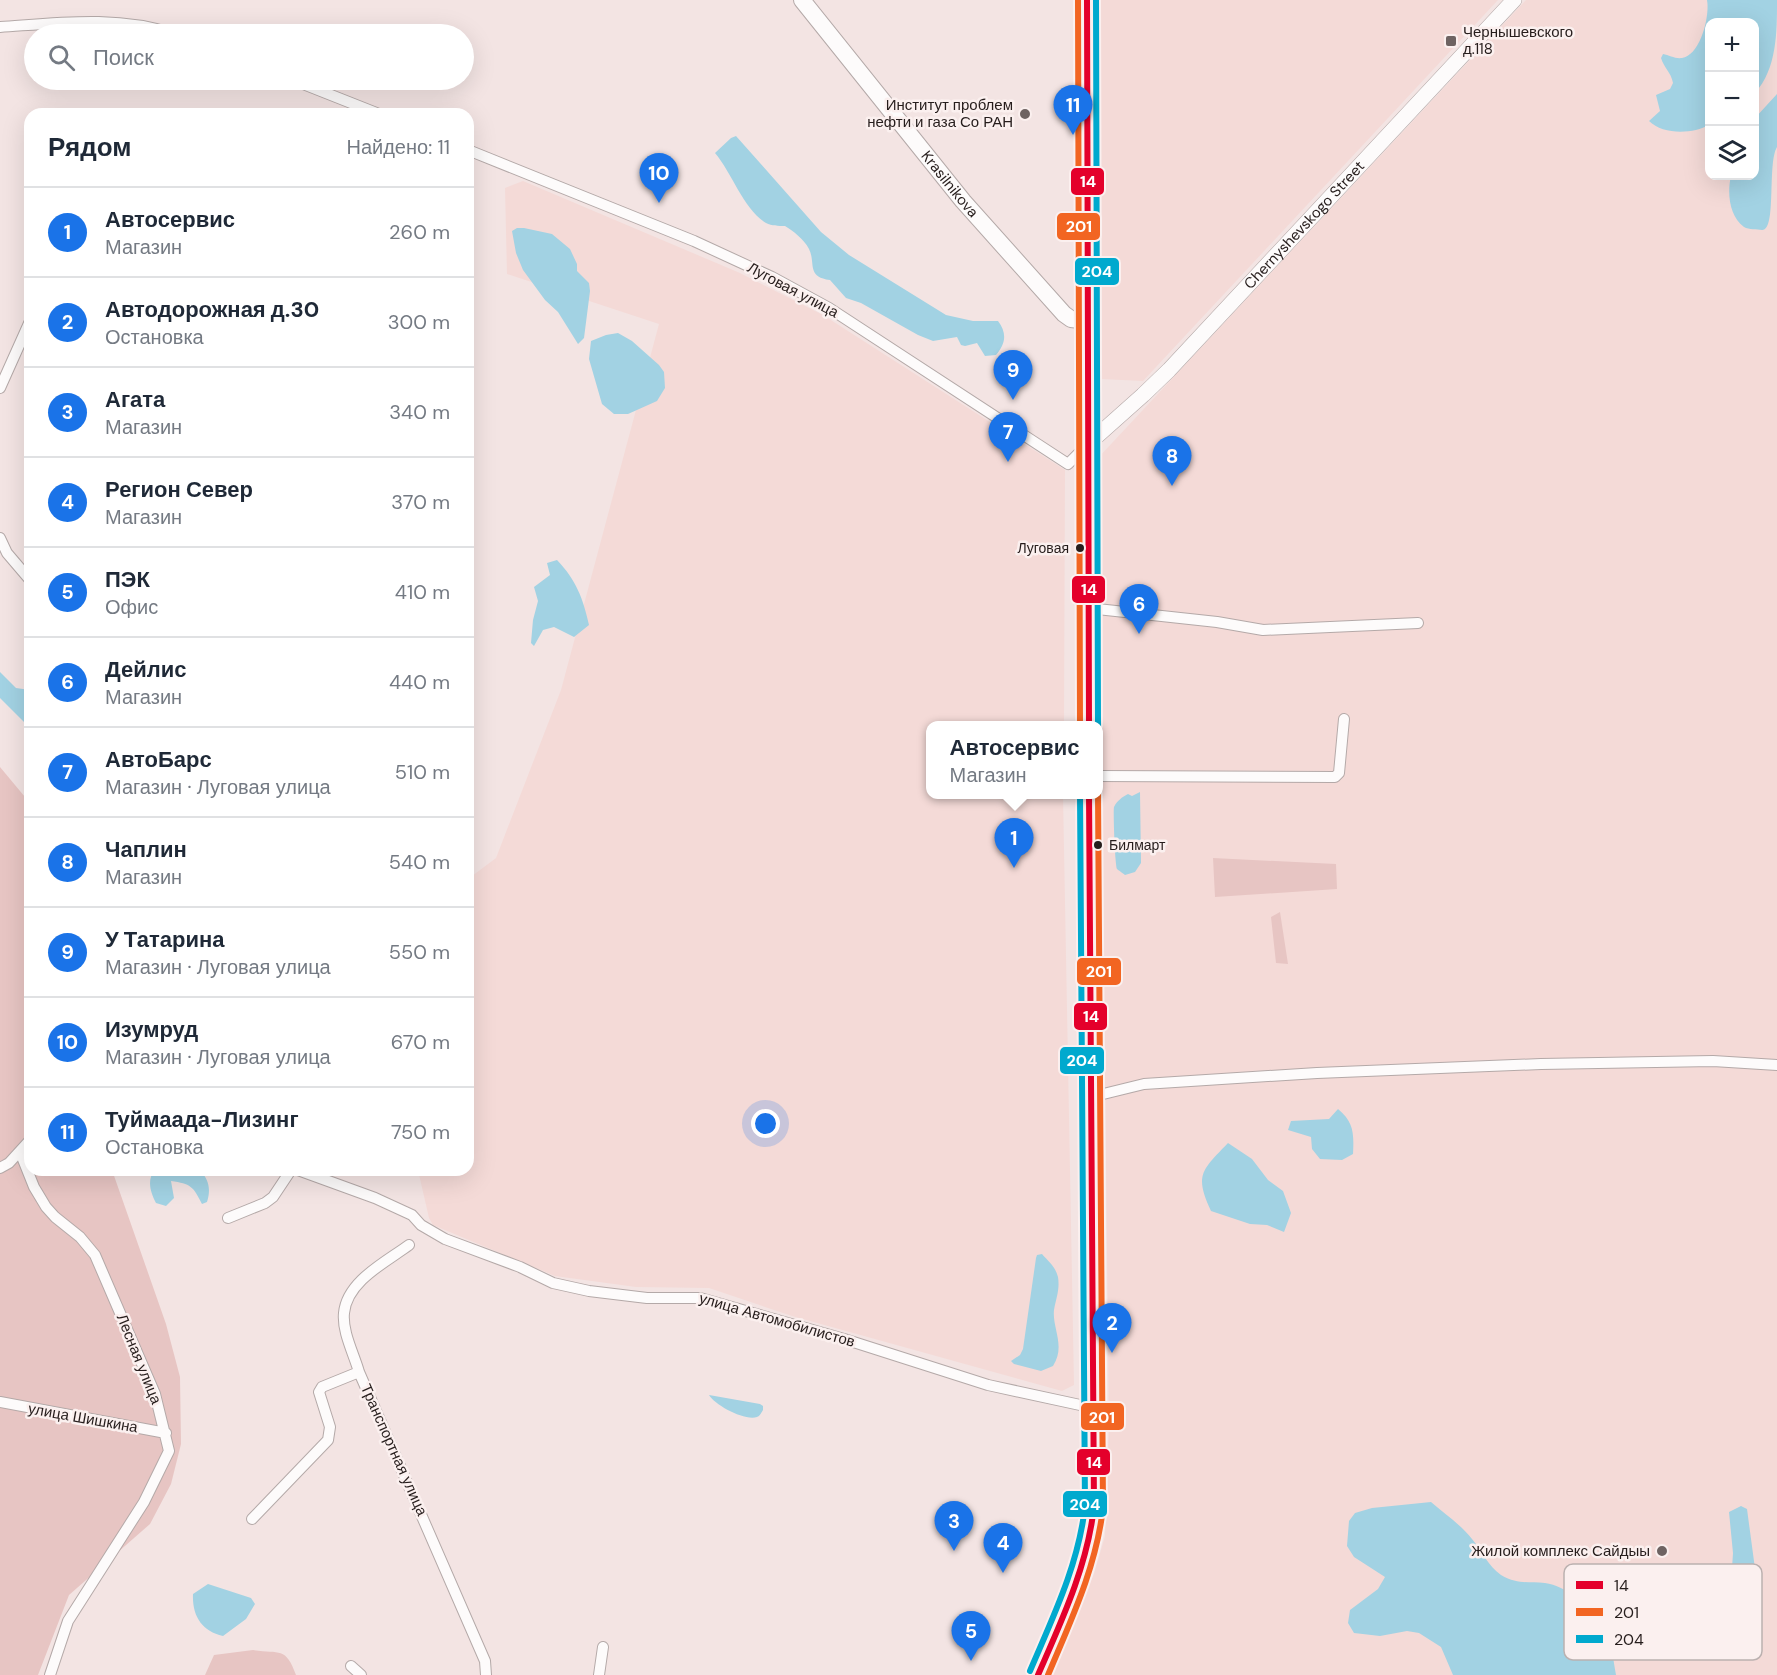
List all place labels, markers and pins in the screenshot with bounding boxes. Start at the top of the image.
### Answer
place label: Чернышевского д.118 [1463,22,1573,59]
marker: Чернышевского д.118 [1444,34,1458,48]
pin: 11 [1054,86,1092,135]
place label: Институт проблем нефти и газа Со РАН [867,95,1013,132]
marker: Институт проблем нефти и газа Со РАН [1018,107,1032,121]
pin: 10 [640,154,678,203]
pin: 9 [994,350,1032,400]
pin: 7 [988,412,1028,462]
pin: 8 [1152,436,1192,486]
place label: Луговая [1017,539,1069,557]
marker: Луговая [1074,542,1086,554]
pin: 6 [1120,584,1158,634]
pin: 1 [994,818,1034,868]
place label: Билмарт [1109,836,1166,854]
marker: Билмарт [1092,839,1104,851]
pin: 2 [1092,1304,1132,1353]
pin: 3 [934,1502,974,1551]
pin: 4 [984,1524,1022,1573]
place label: Жилой комплекс Сайдыы [1471,1541,1650,1561]
marker: Жилой комплекс Сайдыы [1655,1544,1669,1558]
pin: 5 [952,1612,990,1661]

